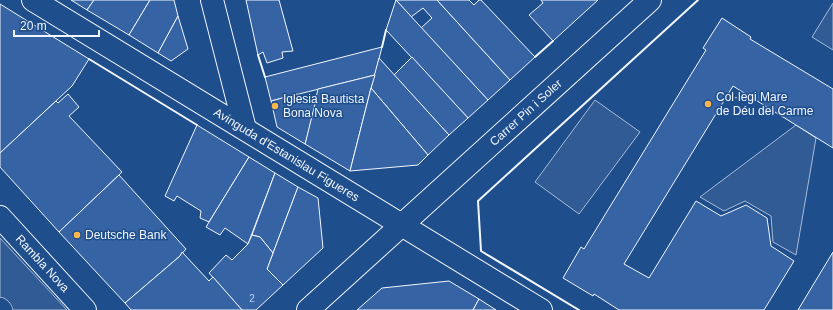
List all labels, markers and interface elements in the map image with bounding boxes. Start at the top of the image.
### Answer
scale bar [14,12,99,38]
text: 20 m [20,19,47,33]
street label: Carrer Pin i Soler [487,76,565,149]
place label: Col·legi Mare de Déu del Carme [716,90,814,118]
place label: Iglesia Bautista Bona Nova [283,92,365,120]
marker: Col·legi Mare de Déu del Carme [703,99,713,109]
marker: Iglesia Bautista Bona Nova [270,101,280,111]
street label: Avinguda d'Estanislau Figueres [211,105,362,204]
place label: Deutsche Bank [85,228,167,242]
marker: Deutsche Bank [72,230,82,240]
street label: Rambla Nova [13,232,72,295]
house number: 2 [249,293,255,304]

